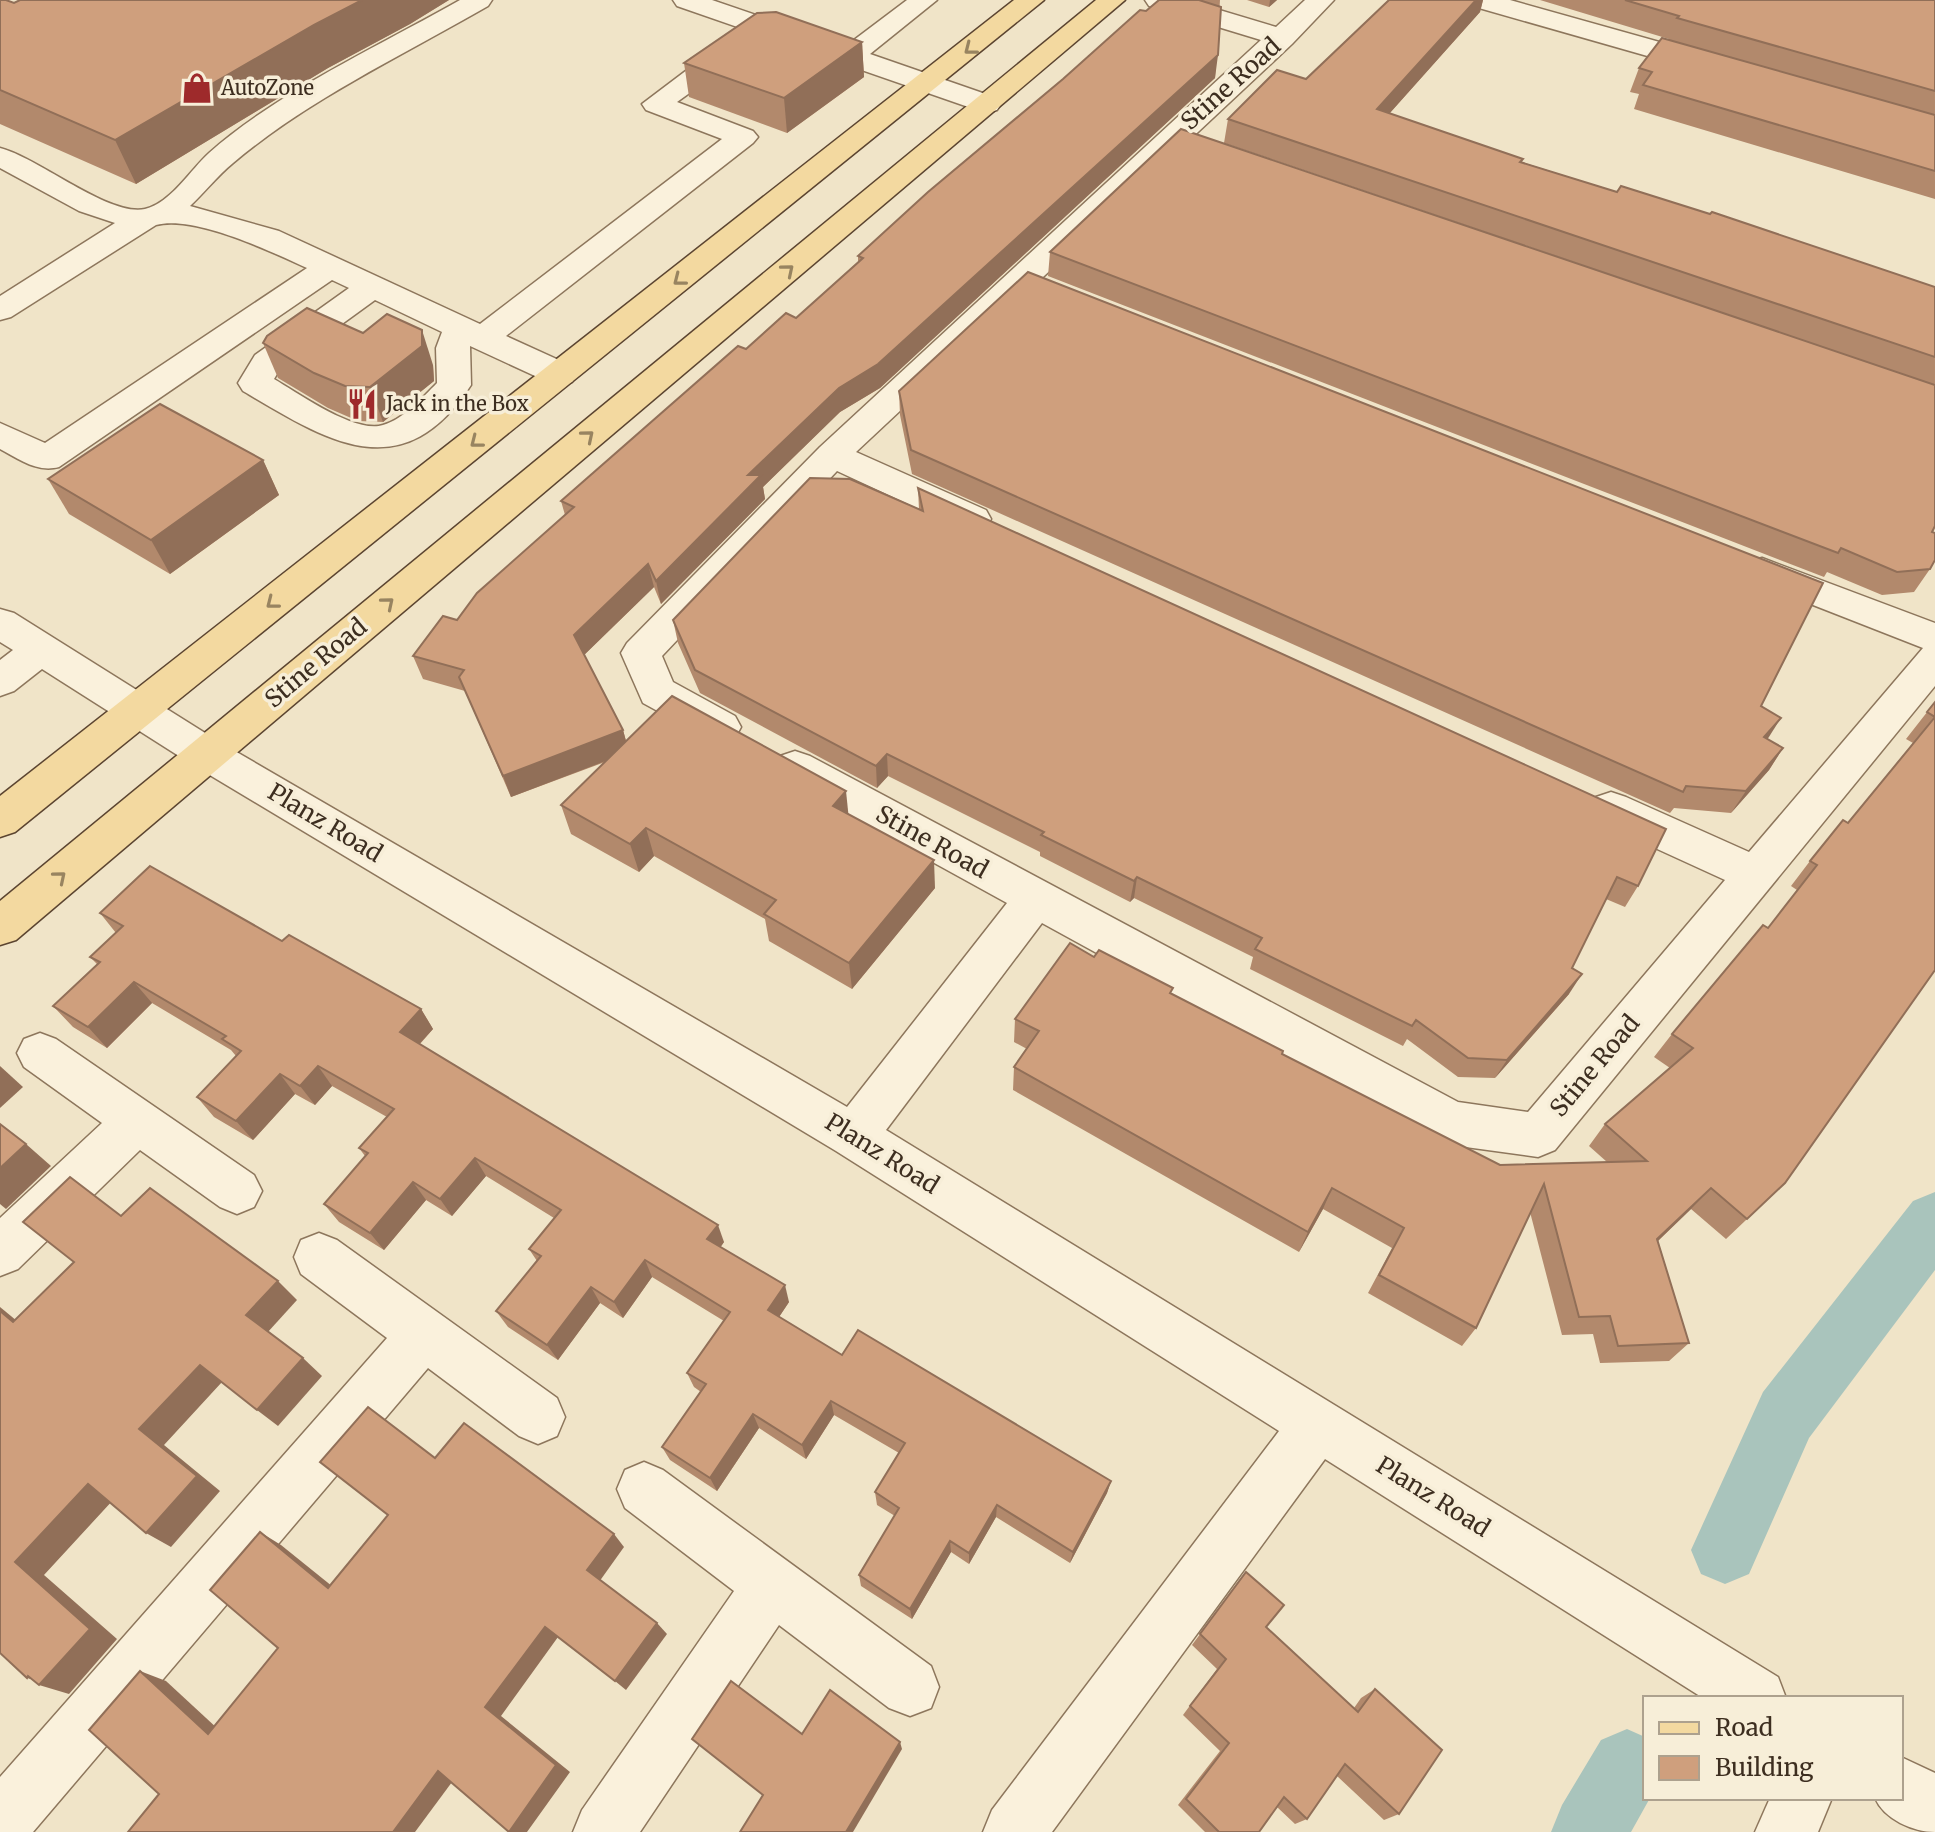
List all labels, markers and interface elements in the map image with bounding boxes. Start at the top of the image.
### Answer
street label: Stine Road [1174,31,1287,137]
one-way arrow [964,39,979,53]
shop icon: AutoZone [180,71,214,105]
place label: AutoZone [220,75,314,100]
one-way arrow [779,265,793,280]
one-way arrow [674,270,688,285]
restaurant icon: Jack in the Box [345,387,379,421]
place label: Jack in the Box [385,391,529,416]
one-way arrow [579,431,593,446]
one-way arrow [470,432,485,446]
one-way arrow [266,594,281,608]
one-way arrow [379,598,394,612]
street label: Stine Road [258,611,373,714]
street label: Planz Road [262,776,388,869]
street label: Stine Road [871,798,994,885]
one-way arrow [51,872,65,887]
street label: Stine Road [1543,1008,1646,1123]
street label: Planz Road [820,1106,945,1201]
street label: Planz Road [1371,1449,1496,1544]
legend [1643,1696,1903,1800]
text: Road [1715,1712,1773,1743]
text: Building [1715,1752,1814,1783]

